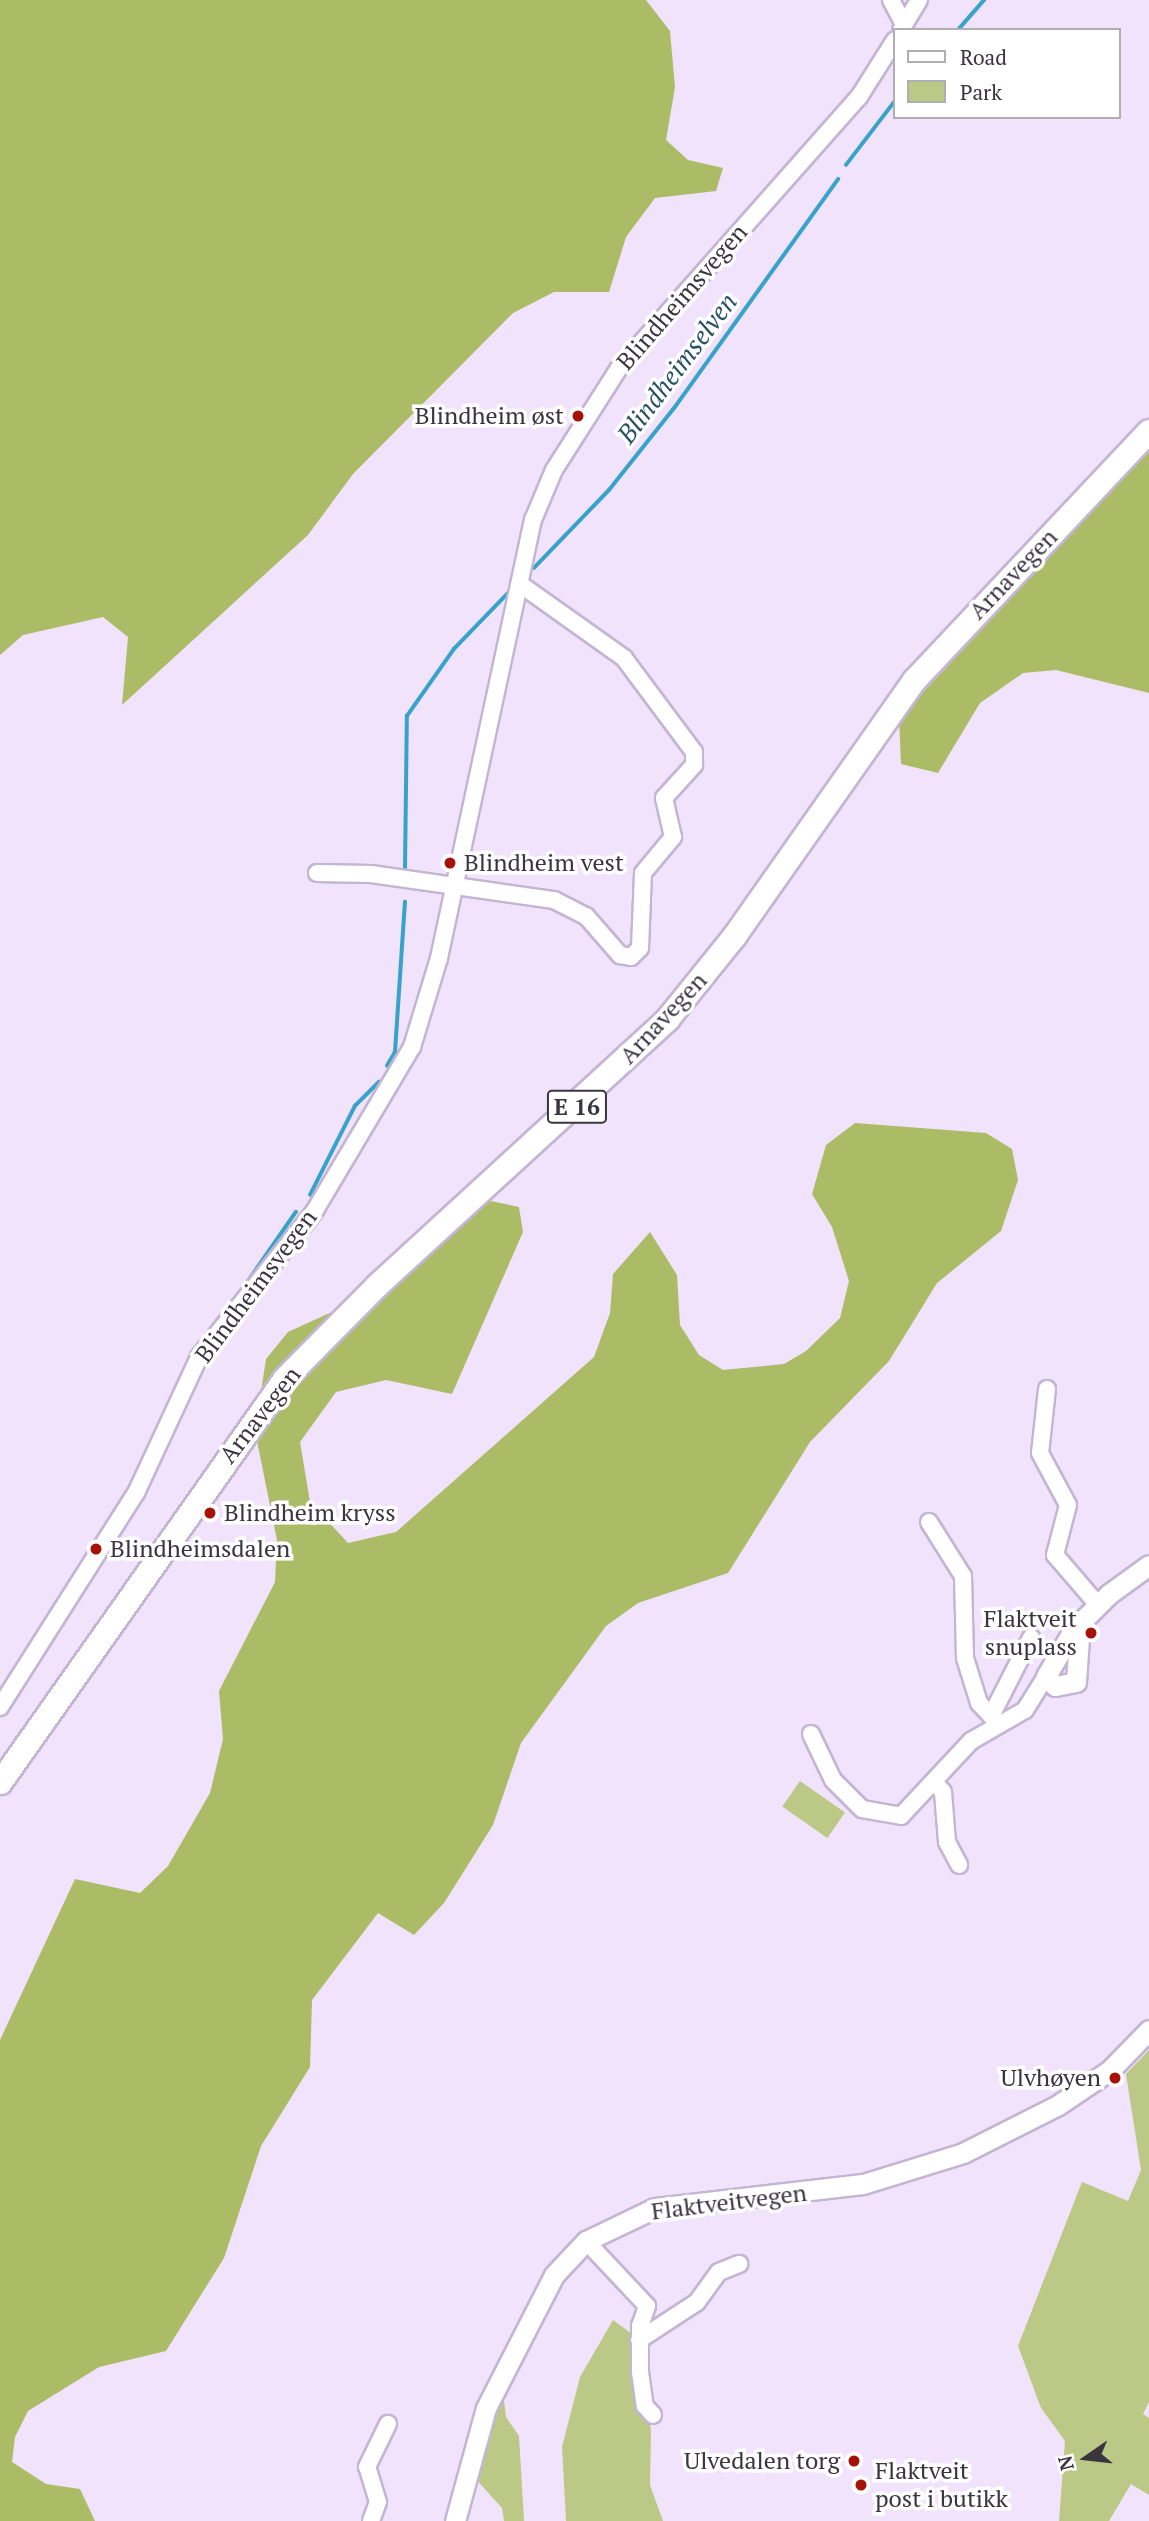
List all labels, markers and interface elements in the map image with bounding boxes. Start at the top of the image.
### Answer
legend [894,28,1121,119]
text: Road [960,43,1007,71]
text: Park [960,78,1002,106]
street label: Blindheimsvegen [611,218,753,376]
water label: Blindheimselven [610,287,744,449]
place label: Blindheim øst [415,402,564,430]
marker: Blindheim øst [570,408,586,424]
street label: Arnavegen [963,523,1063,625]
place label: Blindheim vest [464,849,624,877]
marker: Blindheim vest [442,855,458,871]
street label: Arnavegen [613,966,713,1070]
road number: E 16 [546,1088,608,1126]
street label: Blindheimsvegen [189,1204,323,1368]
street label: Arnavegen [213,1361,307,1469]
place label: Blindheim kryss [224,1499,396,1527]
marker: Blindheim kryss [202,1505,218,1521]
place label: Blindheimsdalen [110,1535,290,1563]
marker: Blindheimsdalen [88,1541,104,1557]
place label: Flaktveit snuplass [983,1605,1077,1661]
marker: Flaktveit snuplass [1083,1625,1099,1641]
place label: Ulvhøyen [1001,2064,1101,2092]
marker: Ulvhøyen [1107,2070,1123,2086]
street label: Flaktveitvegen [650,2178,808,2226]
north arrow [1051,2423,1121,2493]
place label: Ulvedalen torg [684,2447,840,2475]
marker: Ulvedalen torg [846,2453,862,2469]
text: N [1051,2453,1079,2473]
place label: Flaktveit post i butikk [875,2457,1008,2513]
marker: Flaktveit post i butikk [853,2477,869,2493]

